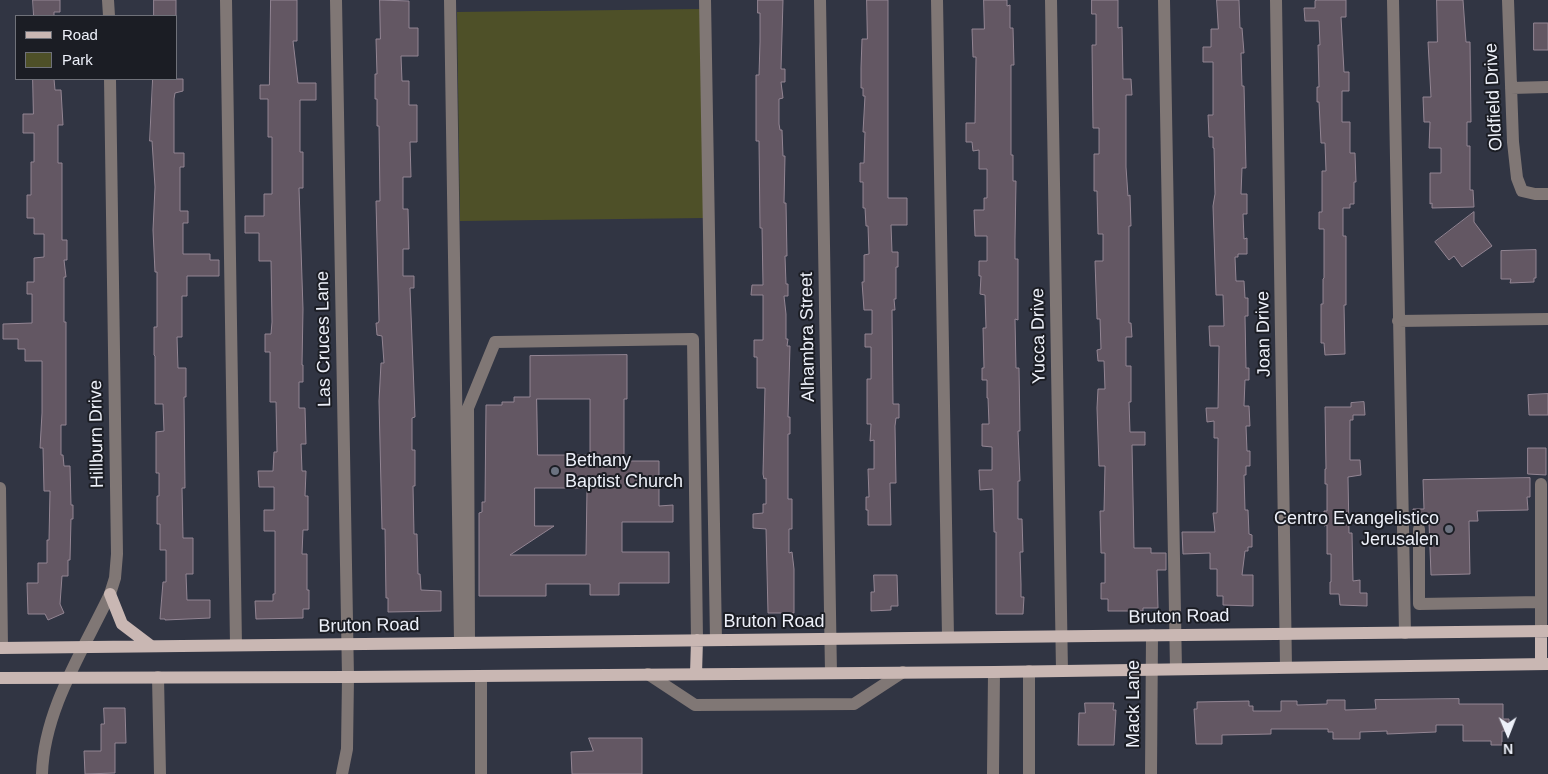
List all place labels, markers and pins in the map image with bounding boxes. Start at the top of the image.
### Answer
place label: Bethany Baptist Church [565,450,683,492]
marker: Bethany Baptist Church [549,465,561,477]
place label: Centro Evangelistico Jerusalen [1274,508,1439,550]
marker: Centro Evangelistico Jerusalen [1443,523,1455,535]

